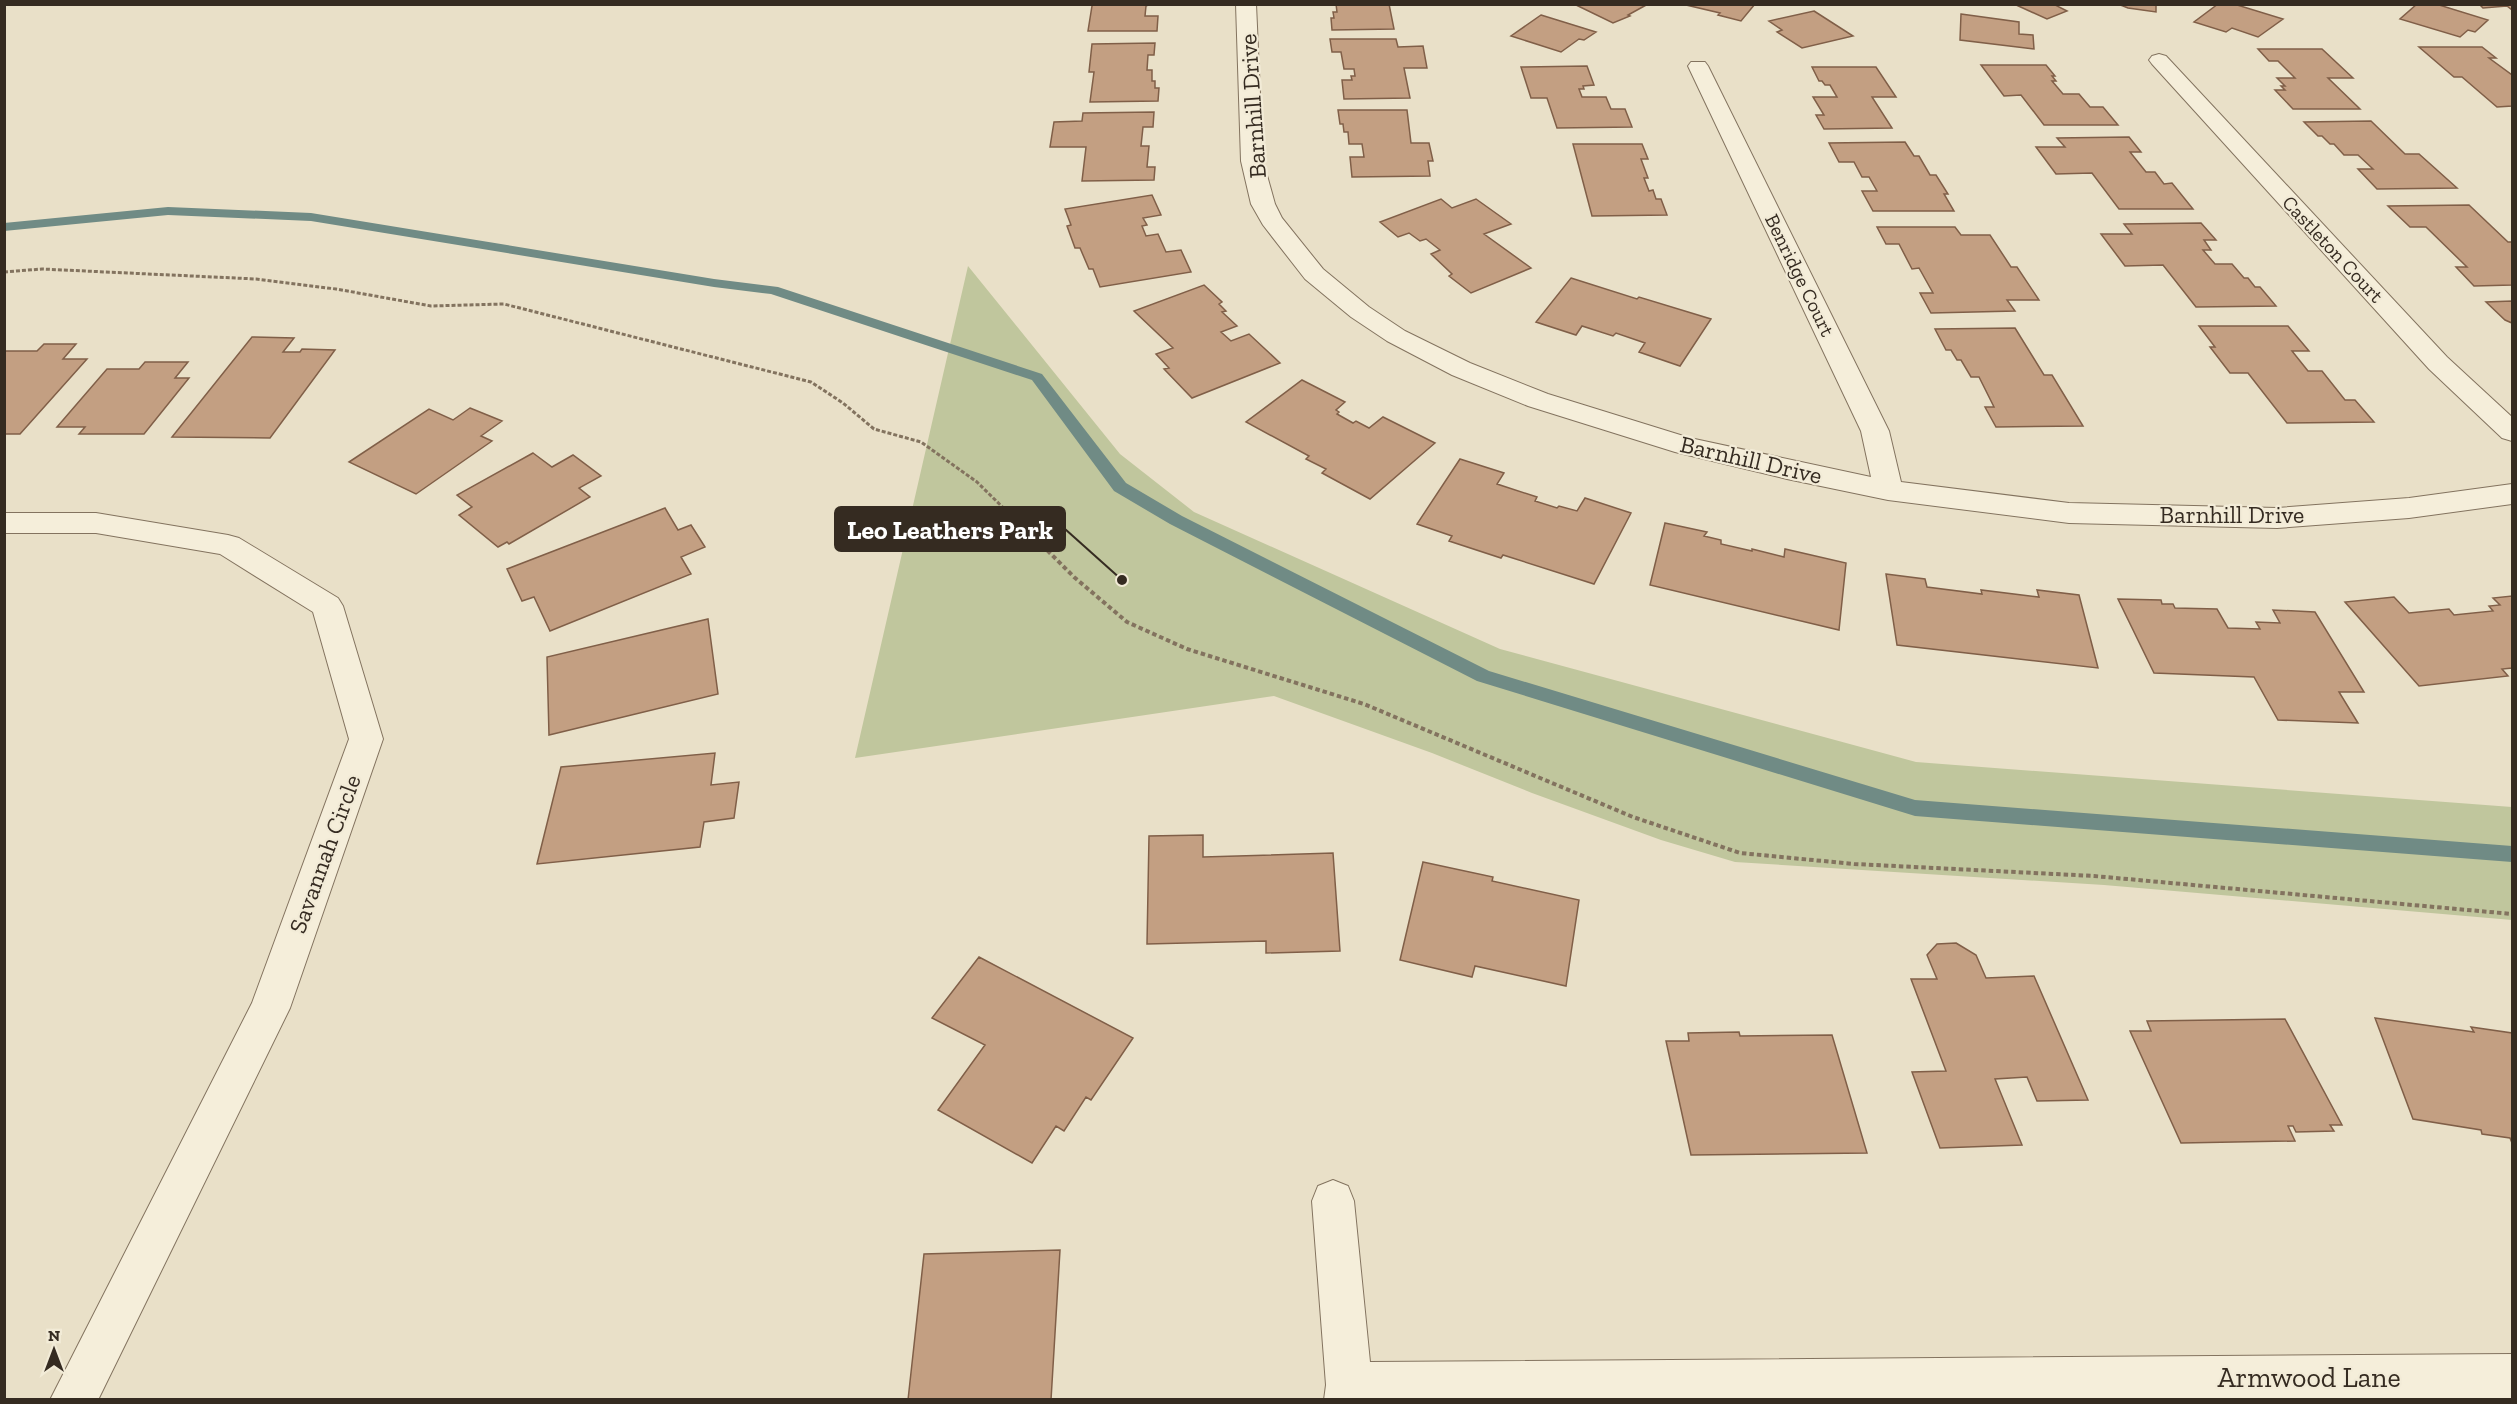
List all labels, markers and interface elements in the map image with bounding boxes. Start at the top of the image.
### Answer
street label: Barnhill Drive [1233,33,1272,179]
street label: Castleton Court [2277,191,2389,308]
street label: Benridge Court [1760,210,1840,341]
street label: Barnhill Drive [1677,429,1825,490]
street label: Barnhill Drive [2160,500,2304,529]
callout: Leo Leathers Park [835,507,1065,551]
text: Leo Leathers Park [847,514,1054,546]
street label: Savannah Circle [282,771,367,937]
north arrow [24,1320,84,1380]
text: N [48,1326,60,1345]
street label: Armwood Lane [2217,1361,2401,1394]

